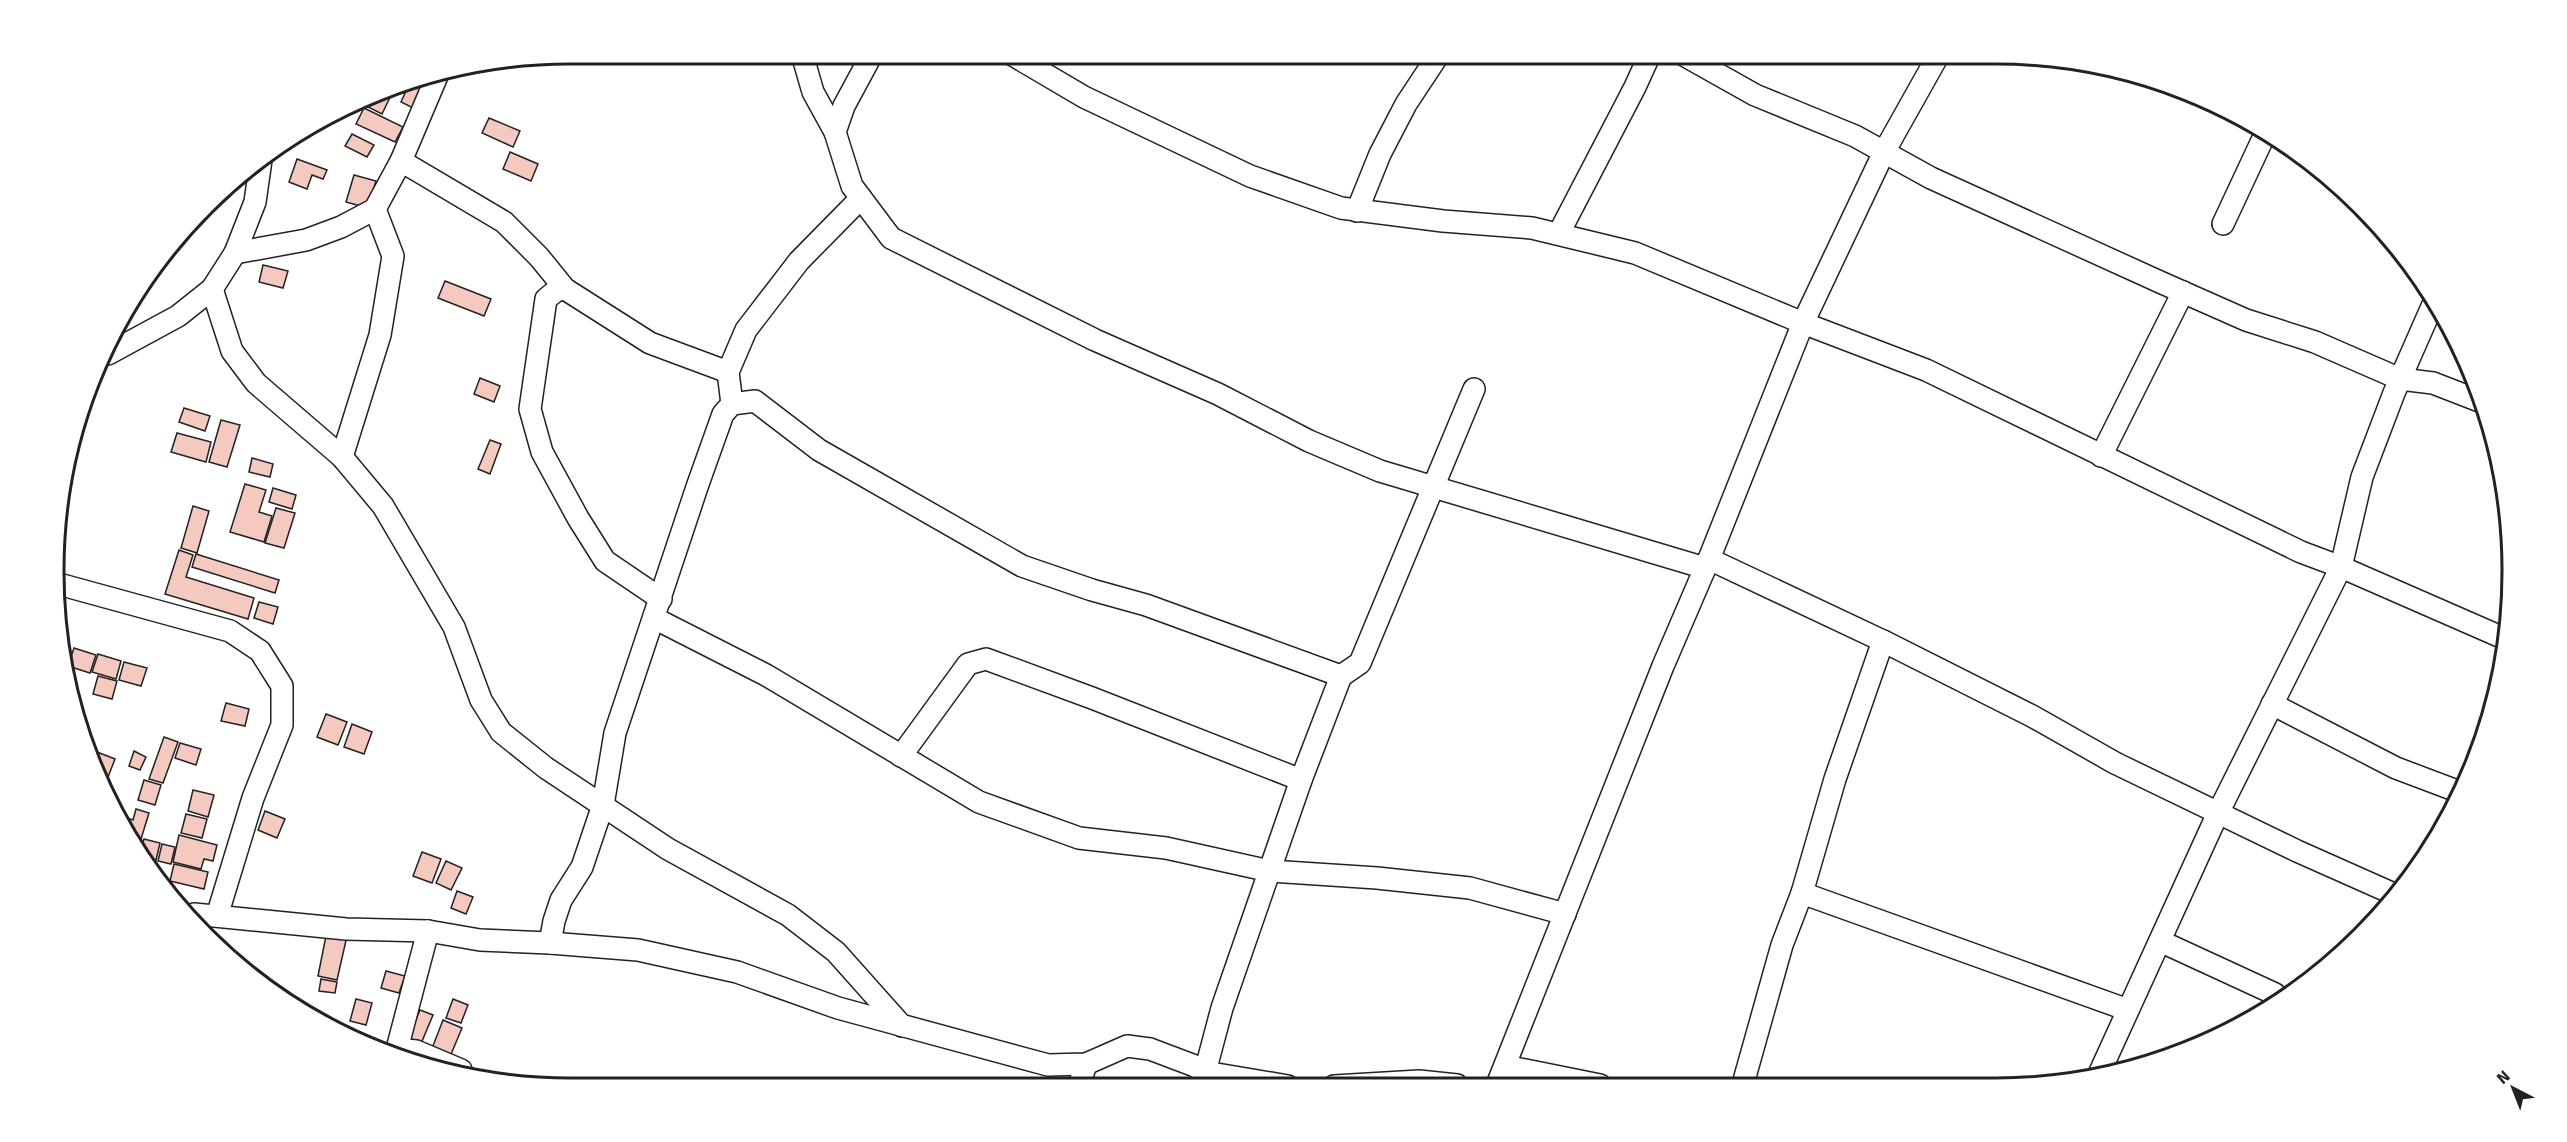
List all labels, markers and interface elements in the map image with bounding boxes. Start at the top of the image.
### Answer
north arrow [2483,1058,2543,1118]
text: N [2493,1066,2514,1089]

